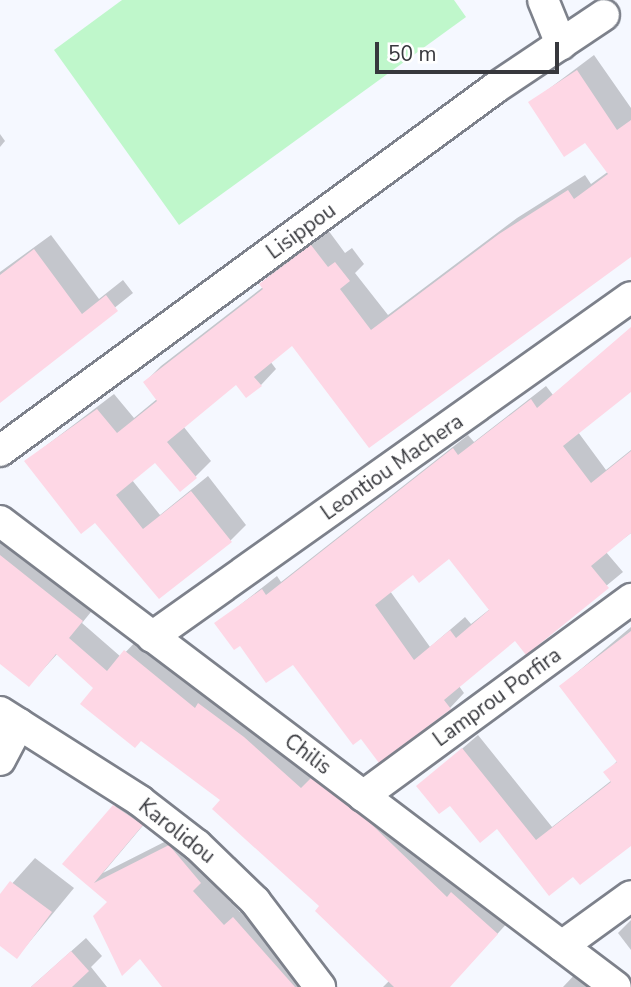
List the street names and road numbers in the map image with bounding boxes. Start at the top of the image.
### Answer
street label: Lisippou [262,198,340,264]
street label: Leontiou Machera [316,409,468,525]
street label: Lamprou Porfira [428,642,566,752]
street label: Chilis [280,728,336,780]
street label: Karolidou [134,793,220,869]

